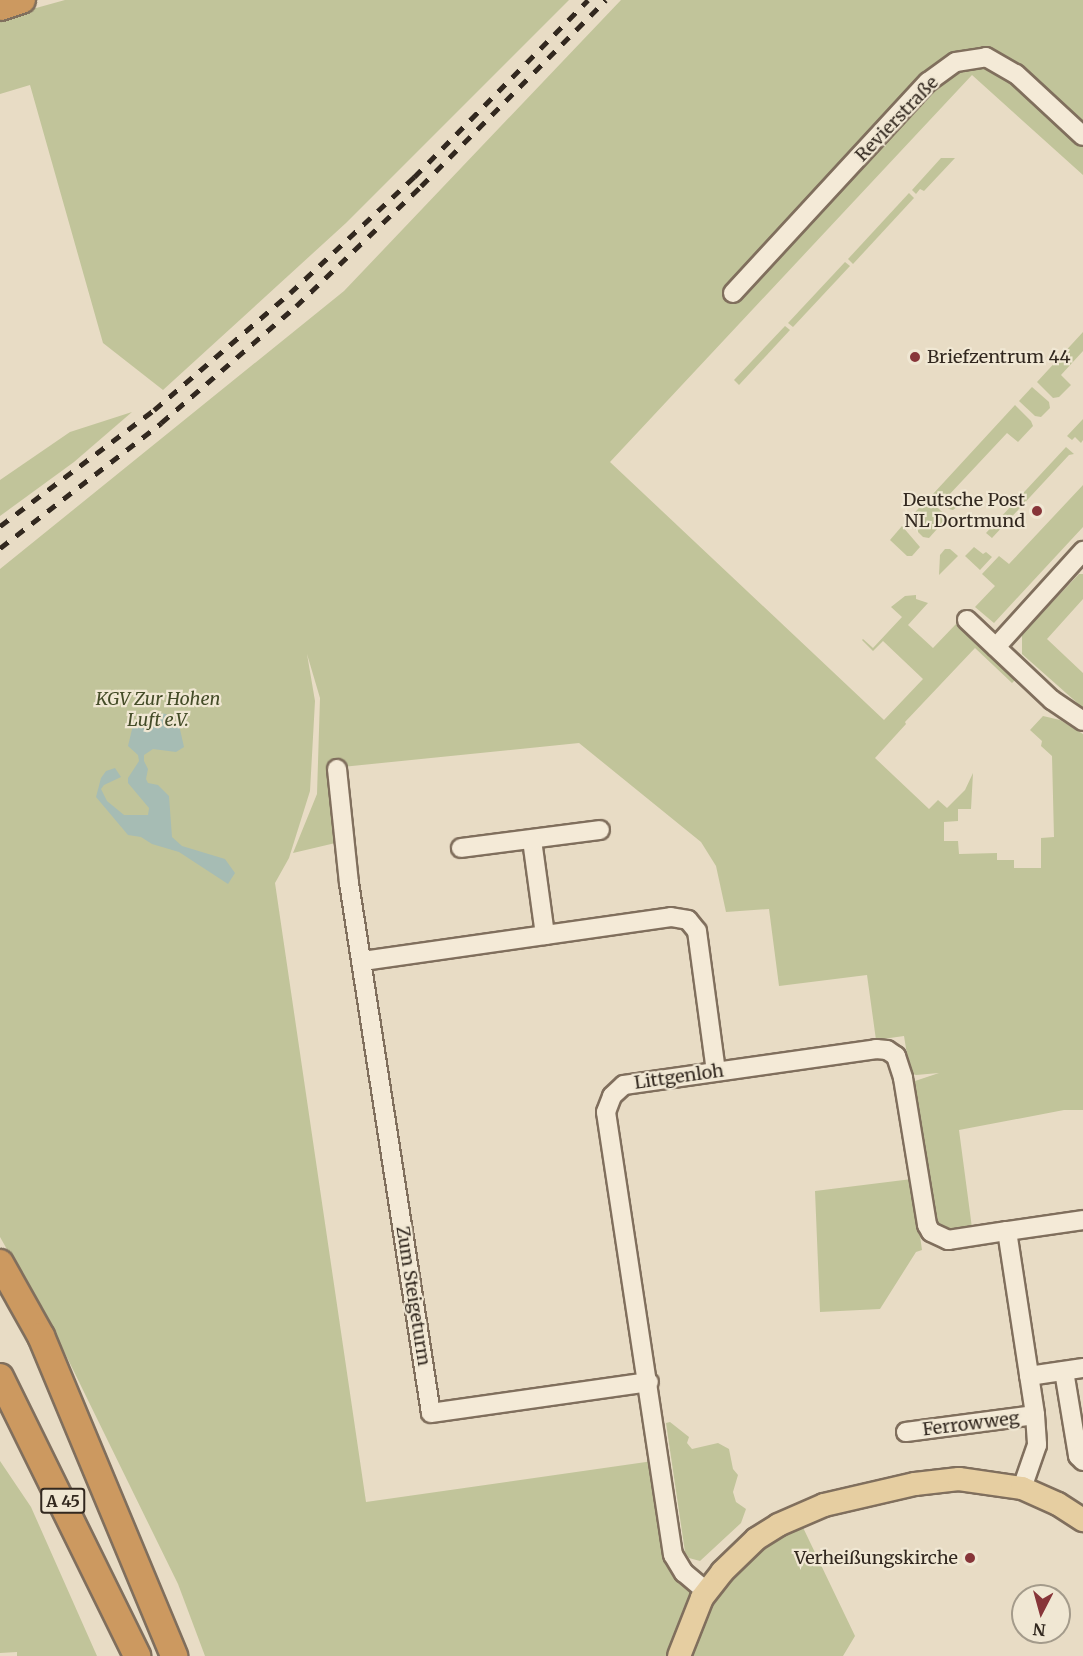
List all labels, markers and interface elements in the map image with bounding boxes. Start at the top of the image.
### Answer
street label: Revierstraße [851,72,943,166]
place label: Briefzentrum 44 [927,346,1071,368]
marker: Briefzentrum 44 [908,350,922,364]
place label: Deutsche Post NL Dortmund [903,490,1025,532]
marker: Deutsche Post NL Dortmund [1030,504,1044,518]
park label: KGV Zur Hohen Luft e.V. [96,689,220,732]
street label: Littgenloh [633,1060,725,1094]
street label: Zum Steigeturm [391,1225,435,1367]
street label: Ferrowweg [921,1407,1021,1441]
road number: A 45 [39,1488,87,1514]
place label: Verheißungskirche [794,1547,958,1569]
marker: Verheißungskirche [963,1551,977,1565]
north arrow [1011,1584,1071,1644]
text: N [1032,1619,1047,1641]

